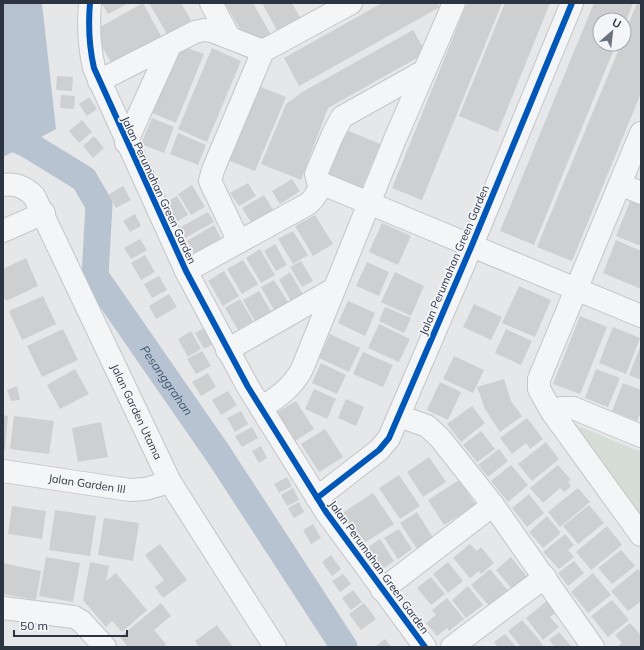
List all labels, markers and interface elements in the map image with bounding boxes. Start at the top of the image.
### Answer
north arrow [592,12,632,52]
text: U [610,15,624,31]
street label: Jalan Perumahan Green Garden [119,114,199,266]
street label: Jalan Perumahan Green Garden [416,183,492,337]
water label: Pesanggrahan [138,342,196,418]
street label: Jalan Garden Utama [108,362,165,462]
street label: Jalan Garden III [48,471,127,496]
street label: Jalan Perumahan Green Garden [326,498,432,636]
scale bar [14,612,127,638]
text: 50 m [20,618,48,633]

